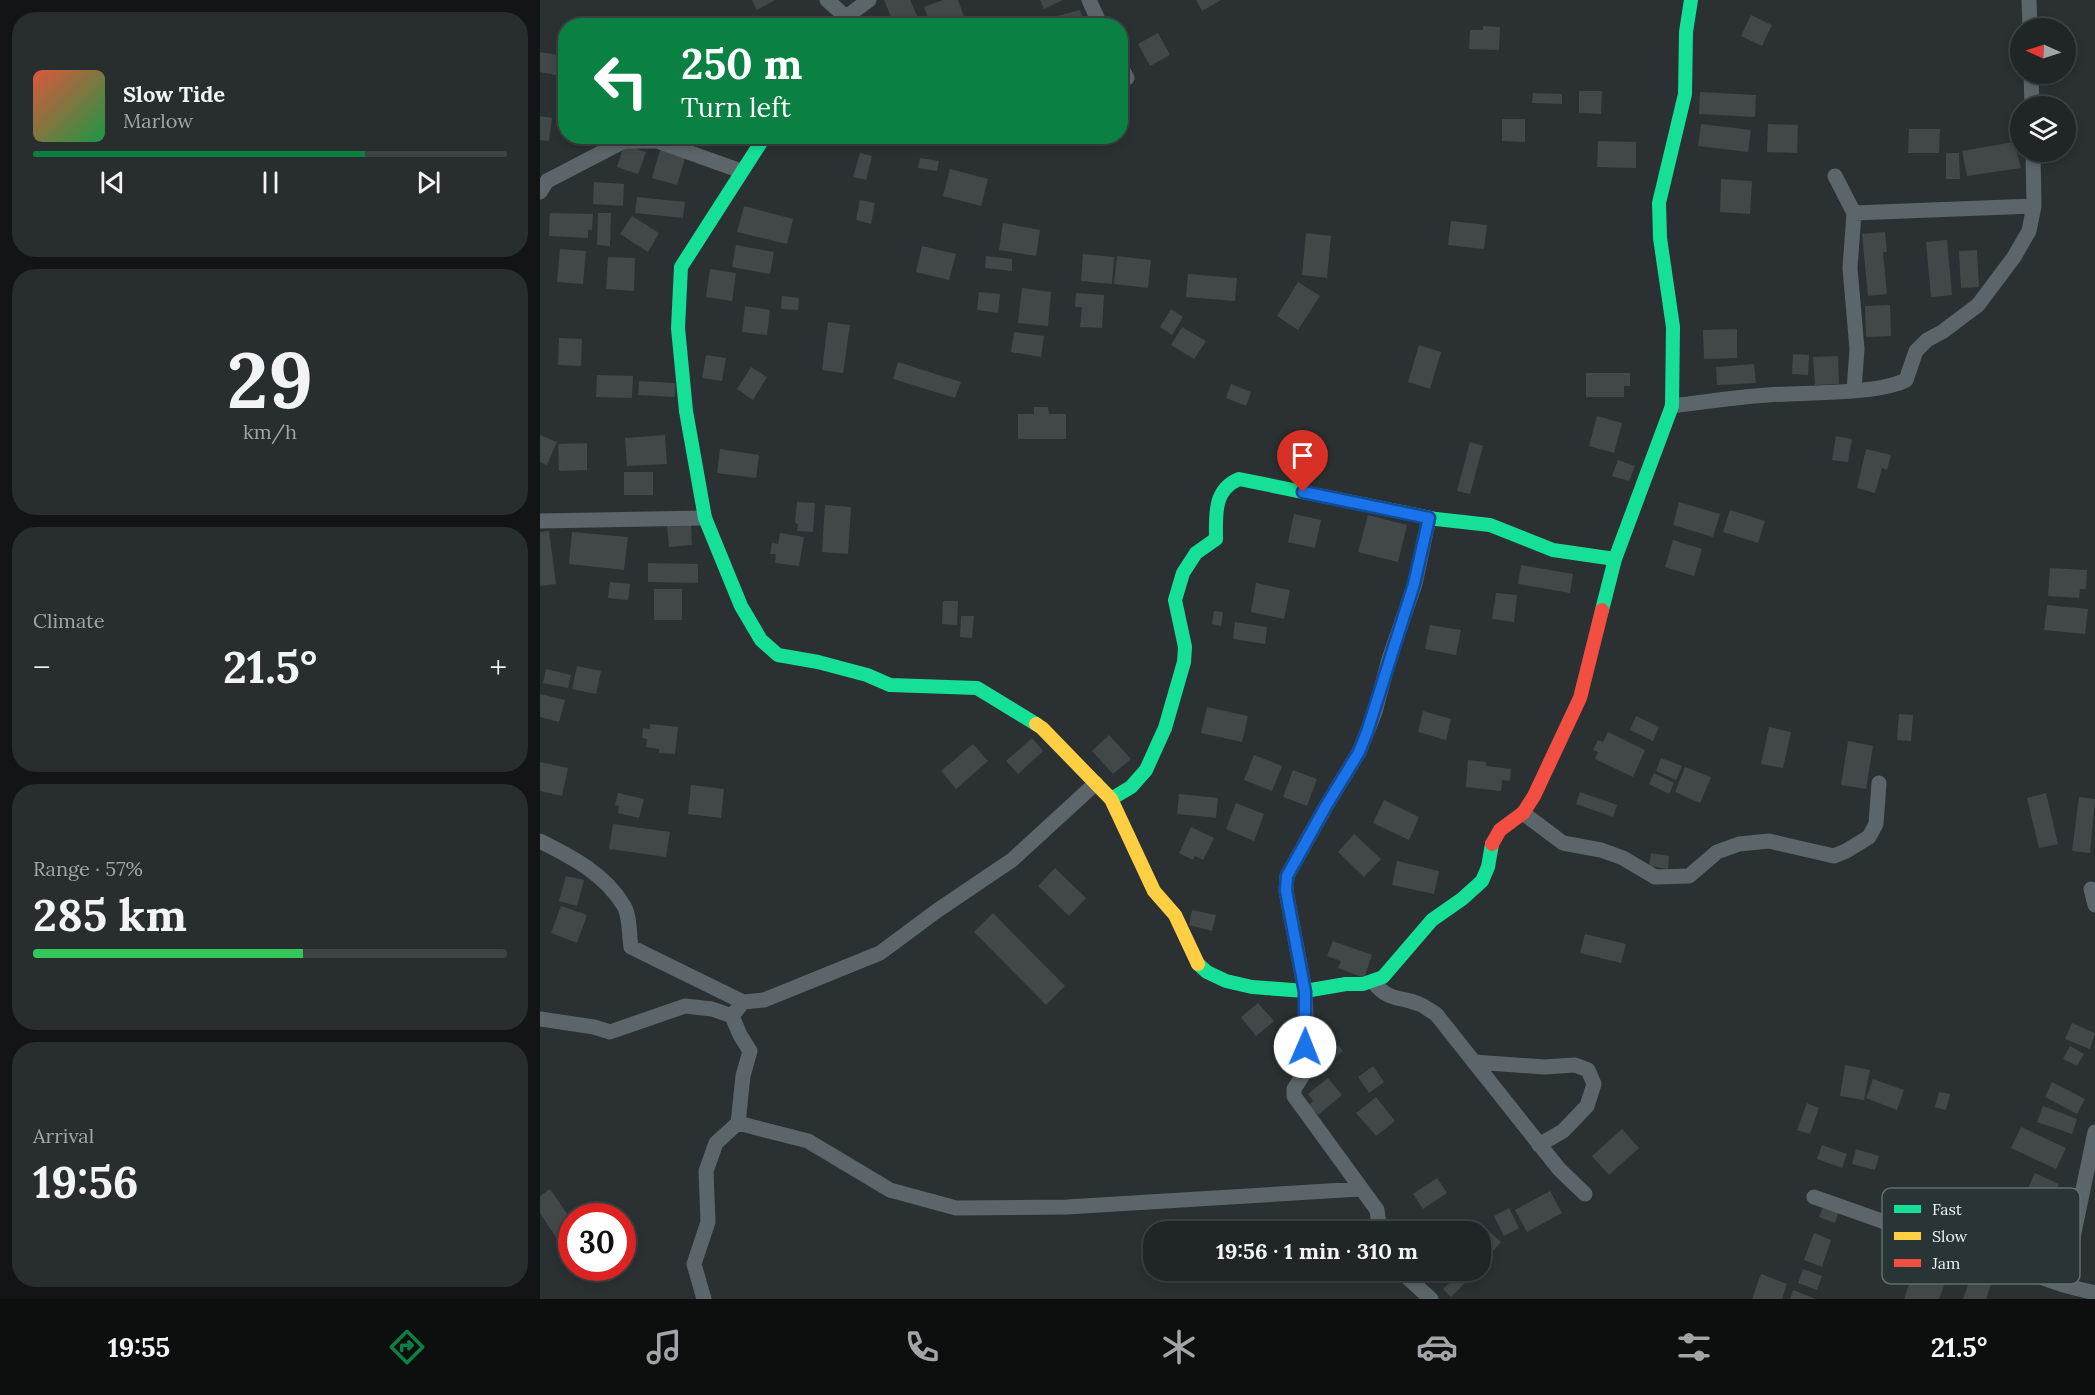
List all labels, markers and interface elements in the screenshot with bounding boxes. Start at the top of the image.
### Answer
north arrow [2010,18,2076,84]
map controls [2010,18,2076,162]
text: 250 m [681,37,802,91]
icon: left [582,42,660,120]
text: Slow Tide [123,80,225,108]
text: Turn left [681,90,791,124]
button: layers [2010,96,2076,162]
text: Marlow [123,108,193,133]
icon: previous [96,166,129,199]
icon: pause [254,166,287,199]
icon: next [412,166,445,199]
text: 29 [227,330,313,429]
text: km/h [243,419,297,444]
pin [1277,430,1328,492]
icon: arrive [1286,439,1319,472]
text: Climate [33,608,105,633]
text: 21.5° [223,638,317,695]
text: − [33,646,51,688]
text: + [489,646,507,688]
text: Range · 57% [33,856,143,881]
text: 285 km [33,886,187,943]
position arrow [1273,1015,1337,1079]
text: Arrival [33,1123,94,1148]
text: 19:56 [33,1153,139,1210]
legend [1882,1188,2080,1284]
text: Fast [1932,1199,1963,1219]
speed limit sign: 30 [558,1203,636,1281]
text: Slow [1932,1226,1968,1246]
text: 19:56 · 1 min · 310 m [1216,1237,1418,1265]
text: Jam [1931,1253,1960,1273]
icon: directions [386,1326,428,1368]
icon: music [643,1326,685,1368]
icon: phone [901,1326,943,1368]
icon: climate [1158,1326,1200,1368]
icon: car [1416,1326,1458,1368]
icon: filters [1673,1326,1715,1368]
text: 19:55 [108,1330,170,1364]
text: 21.5° [1931,1330,1987,1364]

